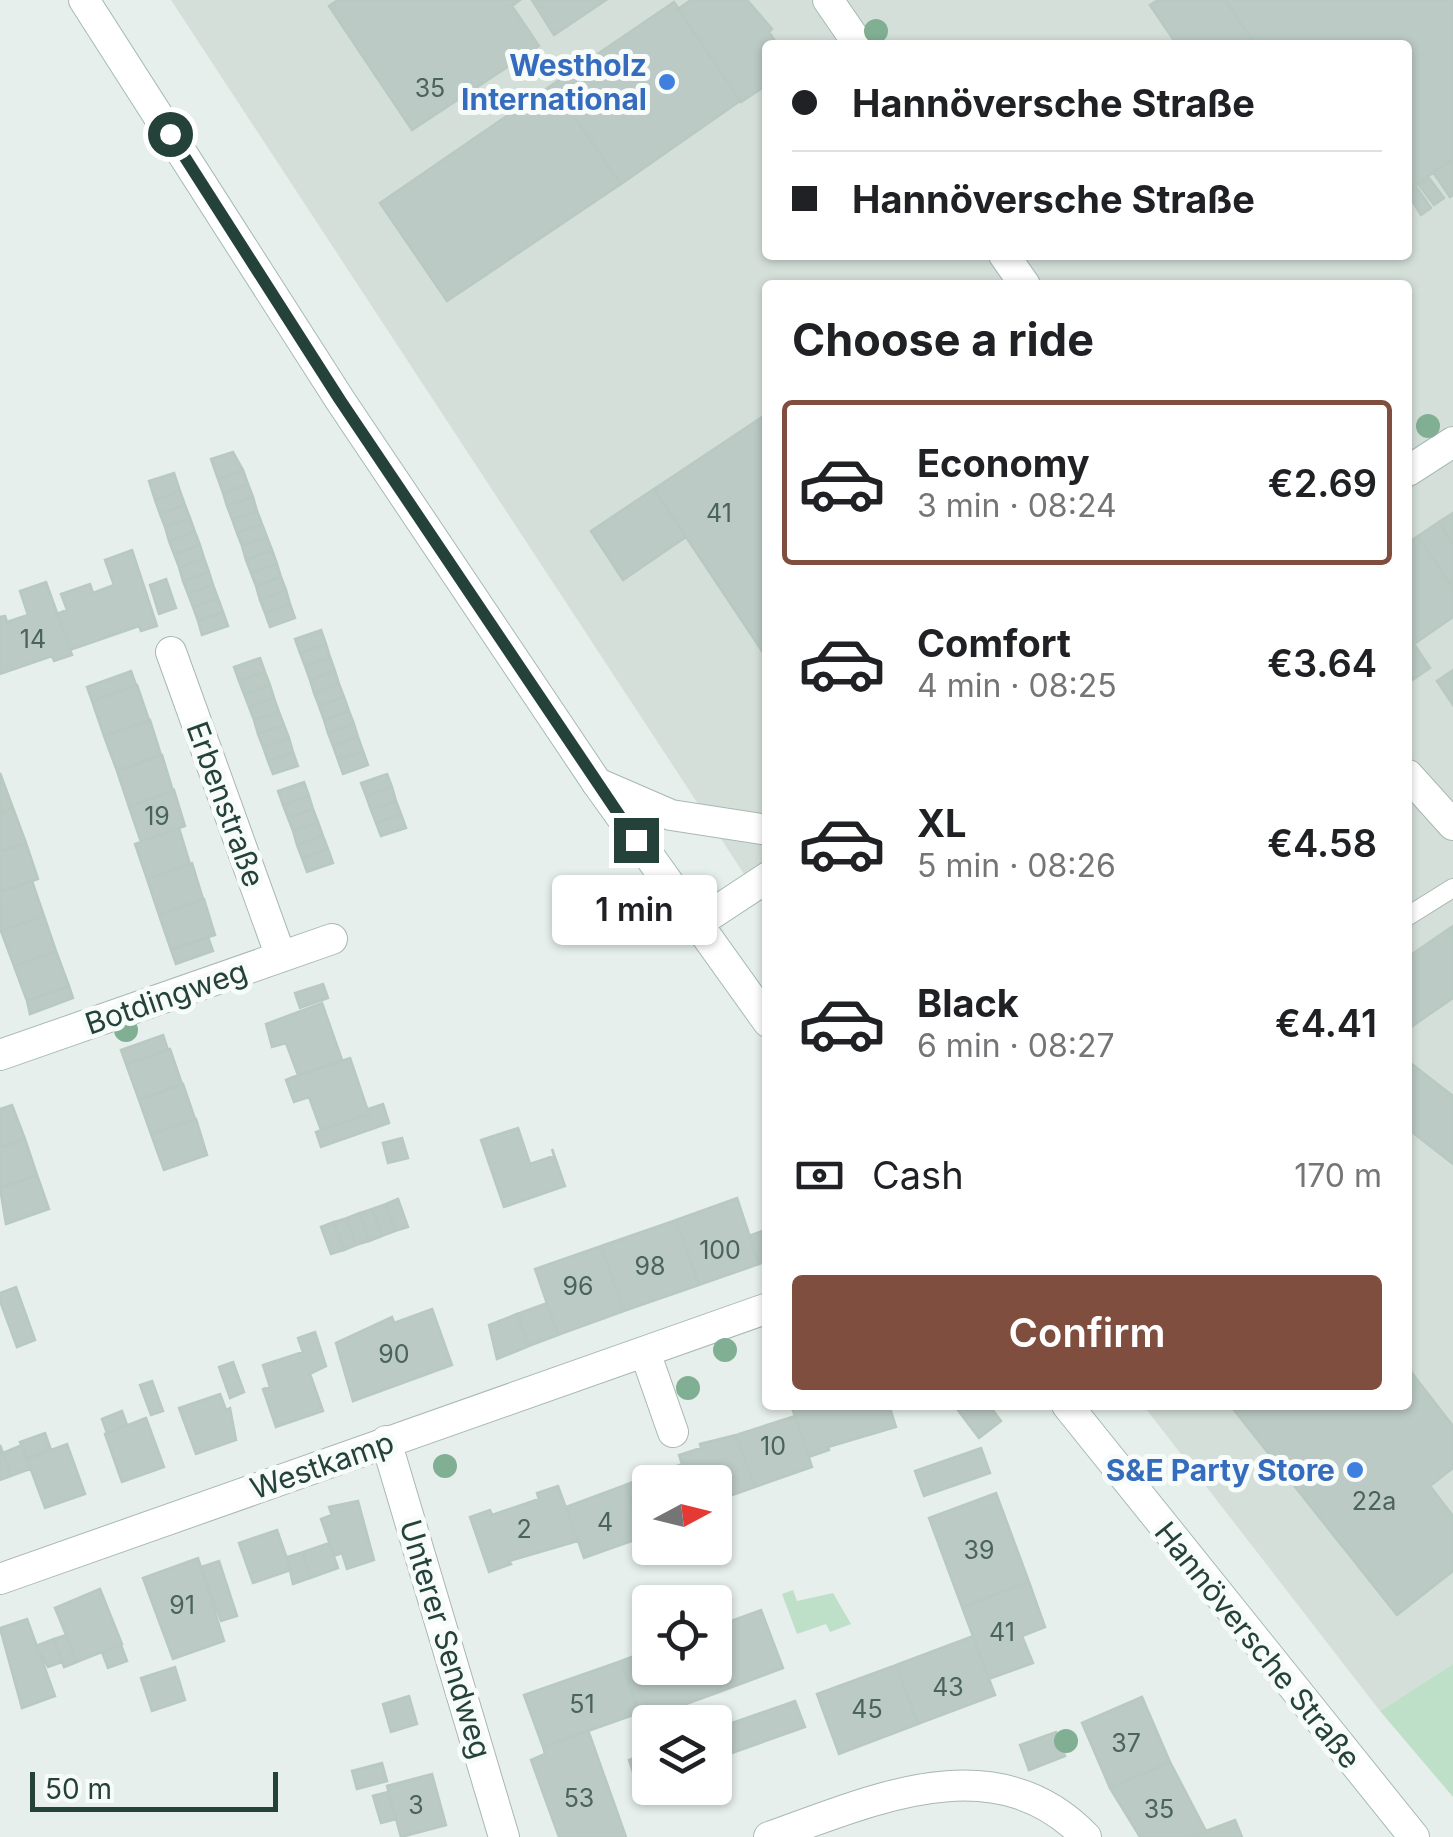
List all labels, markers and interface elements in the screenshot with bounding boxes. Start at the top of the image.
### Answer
place label: Westholz International [461,47,647,117]
marker: Westholz International [656,71,678,93]
house number: 35 [415,73,445,103]
text: Hannöversche Straße [852,80,1255,126]
route start [148,112,193,157]
text: Hannöversche Straße [852,176,1255,222]
text: Choose a ride [792,312,1094,367]
icon: car [797,438,887,528]
text: Economy [917,440,1090,486]
text: €2.69 [1268,460,1377,506]
text: 3 min · 08:24 [917,486,1117,525]
house number: 41 [706,498,732,528]
icon: car [797,618,887,708]
text: Comfort [917,620,1071,666]
house number: 14 [20,624,46,654]
text: €3.64 [1267,640,1377,686]
text: 4 min · 08:25 [917,666,1117,705]
street label: Erbenstraße [179,716,273,892]
icon: car [797,798,887,888]
text: XL [917,800,967,846]
house number: 19 [144,801,170,831]
route end [614,818,659,863]
text: €4.58 [1267,820,1377,866]
text: 5 min · 08:26 [917,846,1116,885]
callout: 1 min [554,875,718,945]
text: 1 min [595,890,674,929]
street label: Botdingweg [80,953,252,1041]
icon: car [797,978,887,1068]
text: Black [917,980,1019,1026]
text: €4.41 [1275,1000,1377,1046]
text: 6 min · 08:27 [917,1026,1115,1065]
icon: cash [792,1148,847,1203]
text: Cash [872,1152,964,1198]
text: 170 m [1294,1156,1382,1195]
house number: 100 [699,1235,741,1265]
house number: 98 [635,1251,665,1281]
house number: 96 [562,1271,594,1301]
button: Confirm [792,1275,1382,1390]
house number: 90 [378,1339,410,1369]
street label: Westkamp [246,1424,398,1506]
house number: 10 [760,1431,786,1461]
place label: S&E Party Store [1106,1452,1335,1488]
marker: S&E Party Store [1344,1459,1366,1481]
north arrow [632,1465,732,1565]
map controls [632,1465,732,1805]
house number: 22a [1352,1486,1396,1516]
house number: 4 [597,1507,613,1537]
house number: 2 [516,1514,532,1544]
street label: Hannöversche Straße [1147,1514,1369,1776]
street label: Unterer Sendweg [393,1515,499,1763]
house number: 39 [964,1535,994,1565]
button: locate [632,1585,732,1685]
house number: 91 [169,1590,195,1620]
house number: 41 [989,1617,1015,1647]
house number: 43 [932,1672,964,1702]
house number: 51 [569,1689,595,1719]
house number: 45 [851,1694,883,1724]
button: layers [632,1705,732,1805]
house number: 37 [1111,1728,1141,1758]
scale bar [30,1767,278,1812]
text: 50 m [45,1772,112,1806]
house number: 53 [564,1783,594,1813]
house number: 3 [408,1790,424,1820]
house number: 35 [1144,1794,1174,1824]

